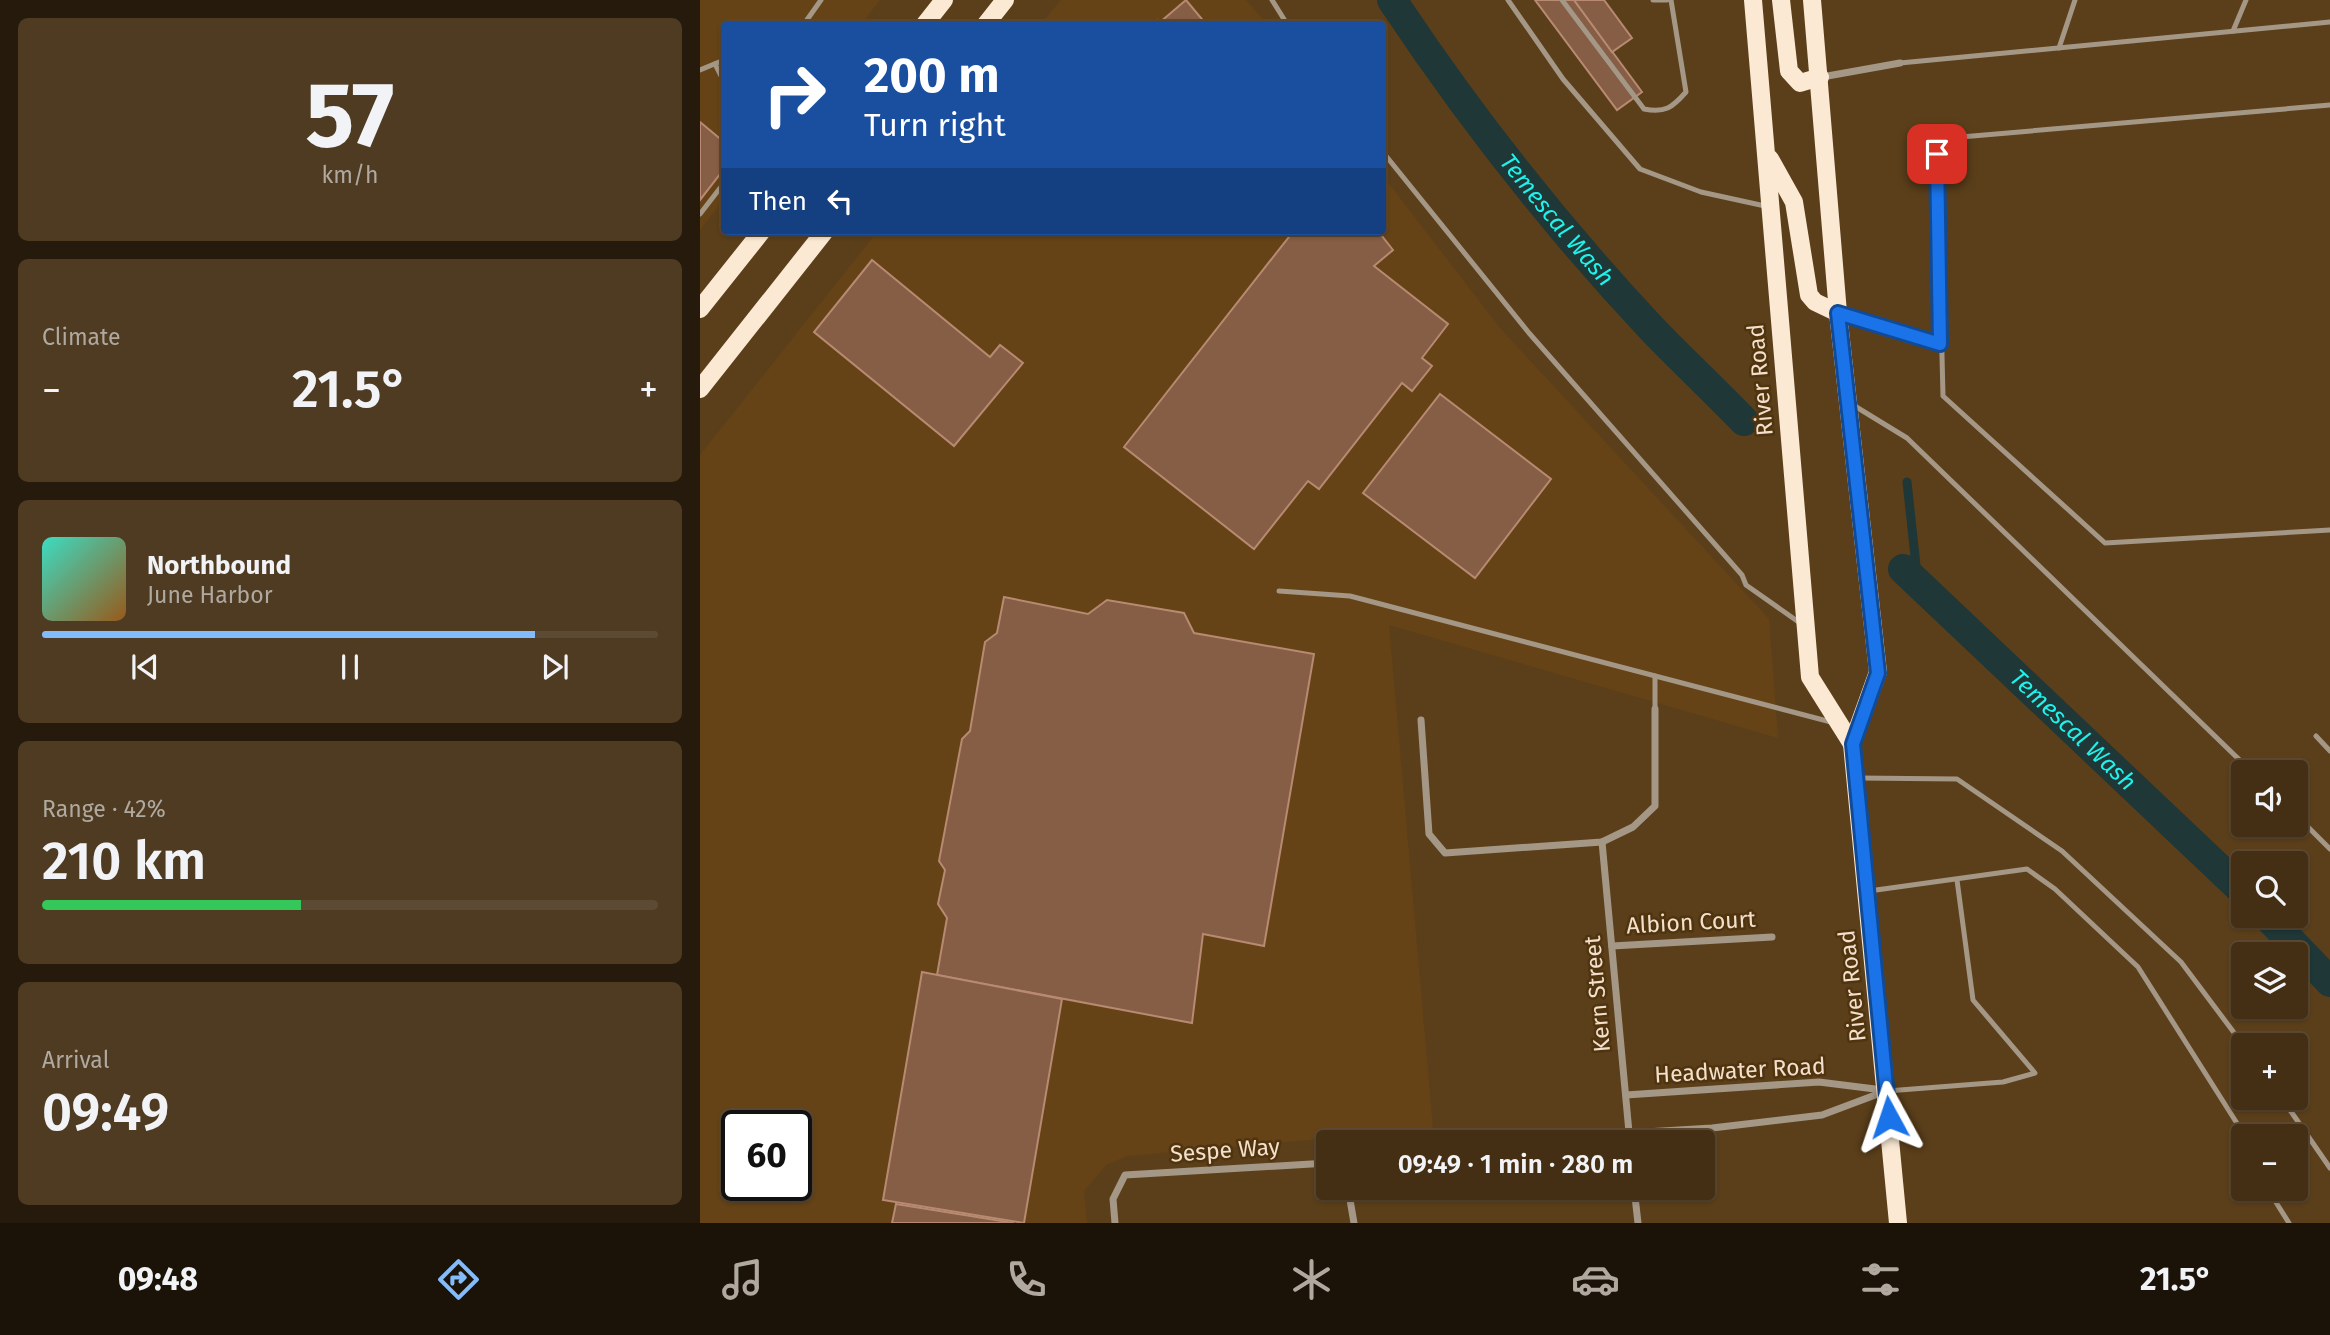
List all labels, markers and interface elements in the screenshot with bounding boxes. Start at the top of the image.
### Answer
text: 200 m [864,46,1000,105]
icon: right [749,49,840,140]
text: 57 [306,61,394,170]
text: Turn right [864,106,1006,144]
pin [1907,124,1967,184]
icon: arrive [1918,135,1956,173]
water label: Temescal Wash [1494,148,1620,292]
text: km/h [322,161,378,189]
icon: left [821,182,859,220]
text: Then [749,186,807,217]
text: Climate [42,323,121,351]
street label: River Road [1741,323,1779,437]
text: 21.5° [292,358,408,421]
text: − [42,367,61,413]
text: + [639,367,658,413]
text: Northbound [147,550,291,581]
text: June Harbor [147,581,273,609]
icon: previous [126,648,164,686]
icon: pause [331,648,369,686]
icon: next [536,648,574,686]
water label: Temescal Wash [2004,664,2142,796]
map controls [2231,760,2308,1201]
button: sound [2231,760,2308,837]
text: Range · 42% [42,795,166,823]
text: 210 km [42,830,206,893]
button: search [2231,851,2308,928]
street label: Albion Court [1626,905,1757,939]
street label: River Road [1832,929,1872,1043]
street label: Kern Street [1578,934,1616,1053]
button: layers [2231,942,2308,1019]
button: + [2231,1033,2308,1110]
text: Arrival [42,1046,109,1074]
street label: Headwater Road [1654,1052,1826,1088]
position arrow [1852,1080,1926,1154]
text: 09:49 [42,1081,169,1144]
speed limit sign: 60 [721,1110,812,1201]
button: − [2231,1124,2308,1201]
street label: Sespe Way [1169,1132,1281,1168]
text: 09:49 · 1 min · 280 m [1398,1149,1633,1180]
icon: directions [434,1255,483,1304]
icon: music [718,1255,767,1304]
icon: phone [1002,1255,1051,1304]
icon: climate [1287,1255,1336,1304]
icon: car [1571,1255,1620,1304]
icon: filters [1856,1255,1905,1304]
text: 09:48 [118,1260,198,1298]
text: 21.5° [2140,1260,2212,1298]

